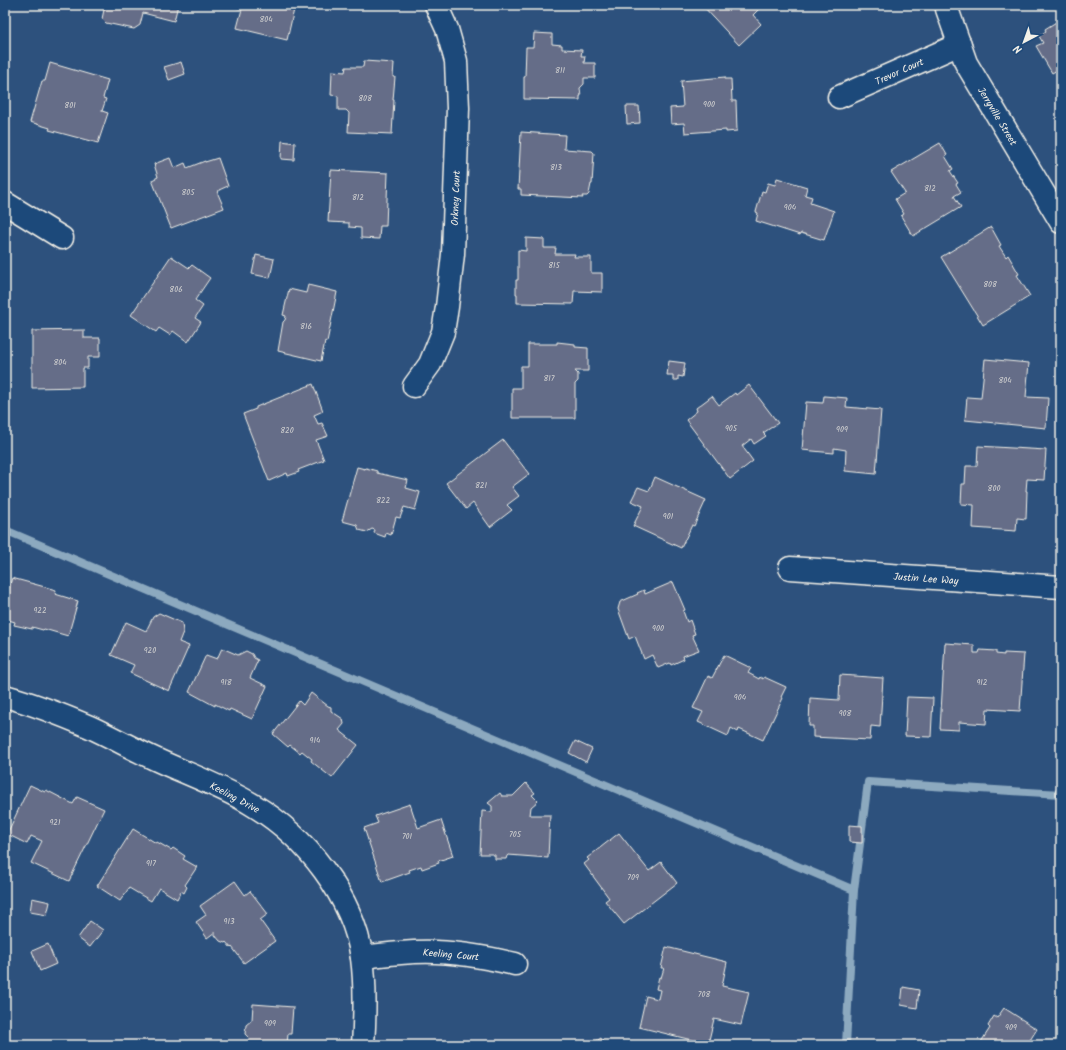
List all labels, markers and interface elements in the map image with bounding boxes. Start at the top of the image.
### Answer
house number: 804 [259,13,273,26]
north arrow [1004,22,1044,62]
text: N [1010,40,1027,58]
street label: Trevor Court [873,54,926,90]
house number: 811 [555,64,565,77]
street label: Jerryville Street [973,84,1021,149]
house number: 808 [358,92,372,105]
house number: 900 [703,98,715,111]
house number: 801 [64,99,76,112]
house number: 813 [550,161,562,174]
street label: Orkney Court [447,170,465,226]
house number: 812 [924,182,936,195]
house number: 805 [181,186,195,199]
house number: 812 [352,191,364,204]
house number: 904 [784,201,797,214]
house number: 815 [548,259,561,272]
house number: 808 [983,278,997,291]
house number: 806 [169,283,183,296]
house number: 816 [300,320,312,333]
house number: 804 [53,356,67,369]
house number: 817 [543,372,555,385]
house number: 804 [998,374,1012,387]
house number: 905 [725,422,738,435]
house number: 909 [836,423,848,436]
house number: 820 [280,424,294,437]
house number: 821 [475,479,487,492]
house number: 800 [988,482,1000,495]
house number: 822 [376,494,390,507]
house number: 901 [663,510,674,523]
street label: Justin Lee Way [893,569,959,589]
house number: 922 [33,604,47,617]
house number: 900 [652,622,664,635]
house number: 920 [144,644,156,657]
house number: 918 [220,676,232,689]
house number: 912 [976,676,988,689]
house number: 904 [734,691,747,704]
house number: 908 [839,707,852,720]
house number: 914 [310,734,321,747]
street label: Keeling Drive [207,778,263,818]
house number: 921 [49,816,61,829]
house number: 705 [509,828,522,841]
house number: 701 [402,830,413,843]
house number: 917 [146,857,156,870]
house number: 709 [627,871,639,884]
house number: 913 [224,915,235,928]
street label: Keeling Court [422,945,480,965]
house number: 708 [698,988,710,1001]
house number: 909 [264,1017,276,1030]
house number: 909 [1005,1021,1017,1034]

